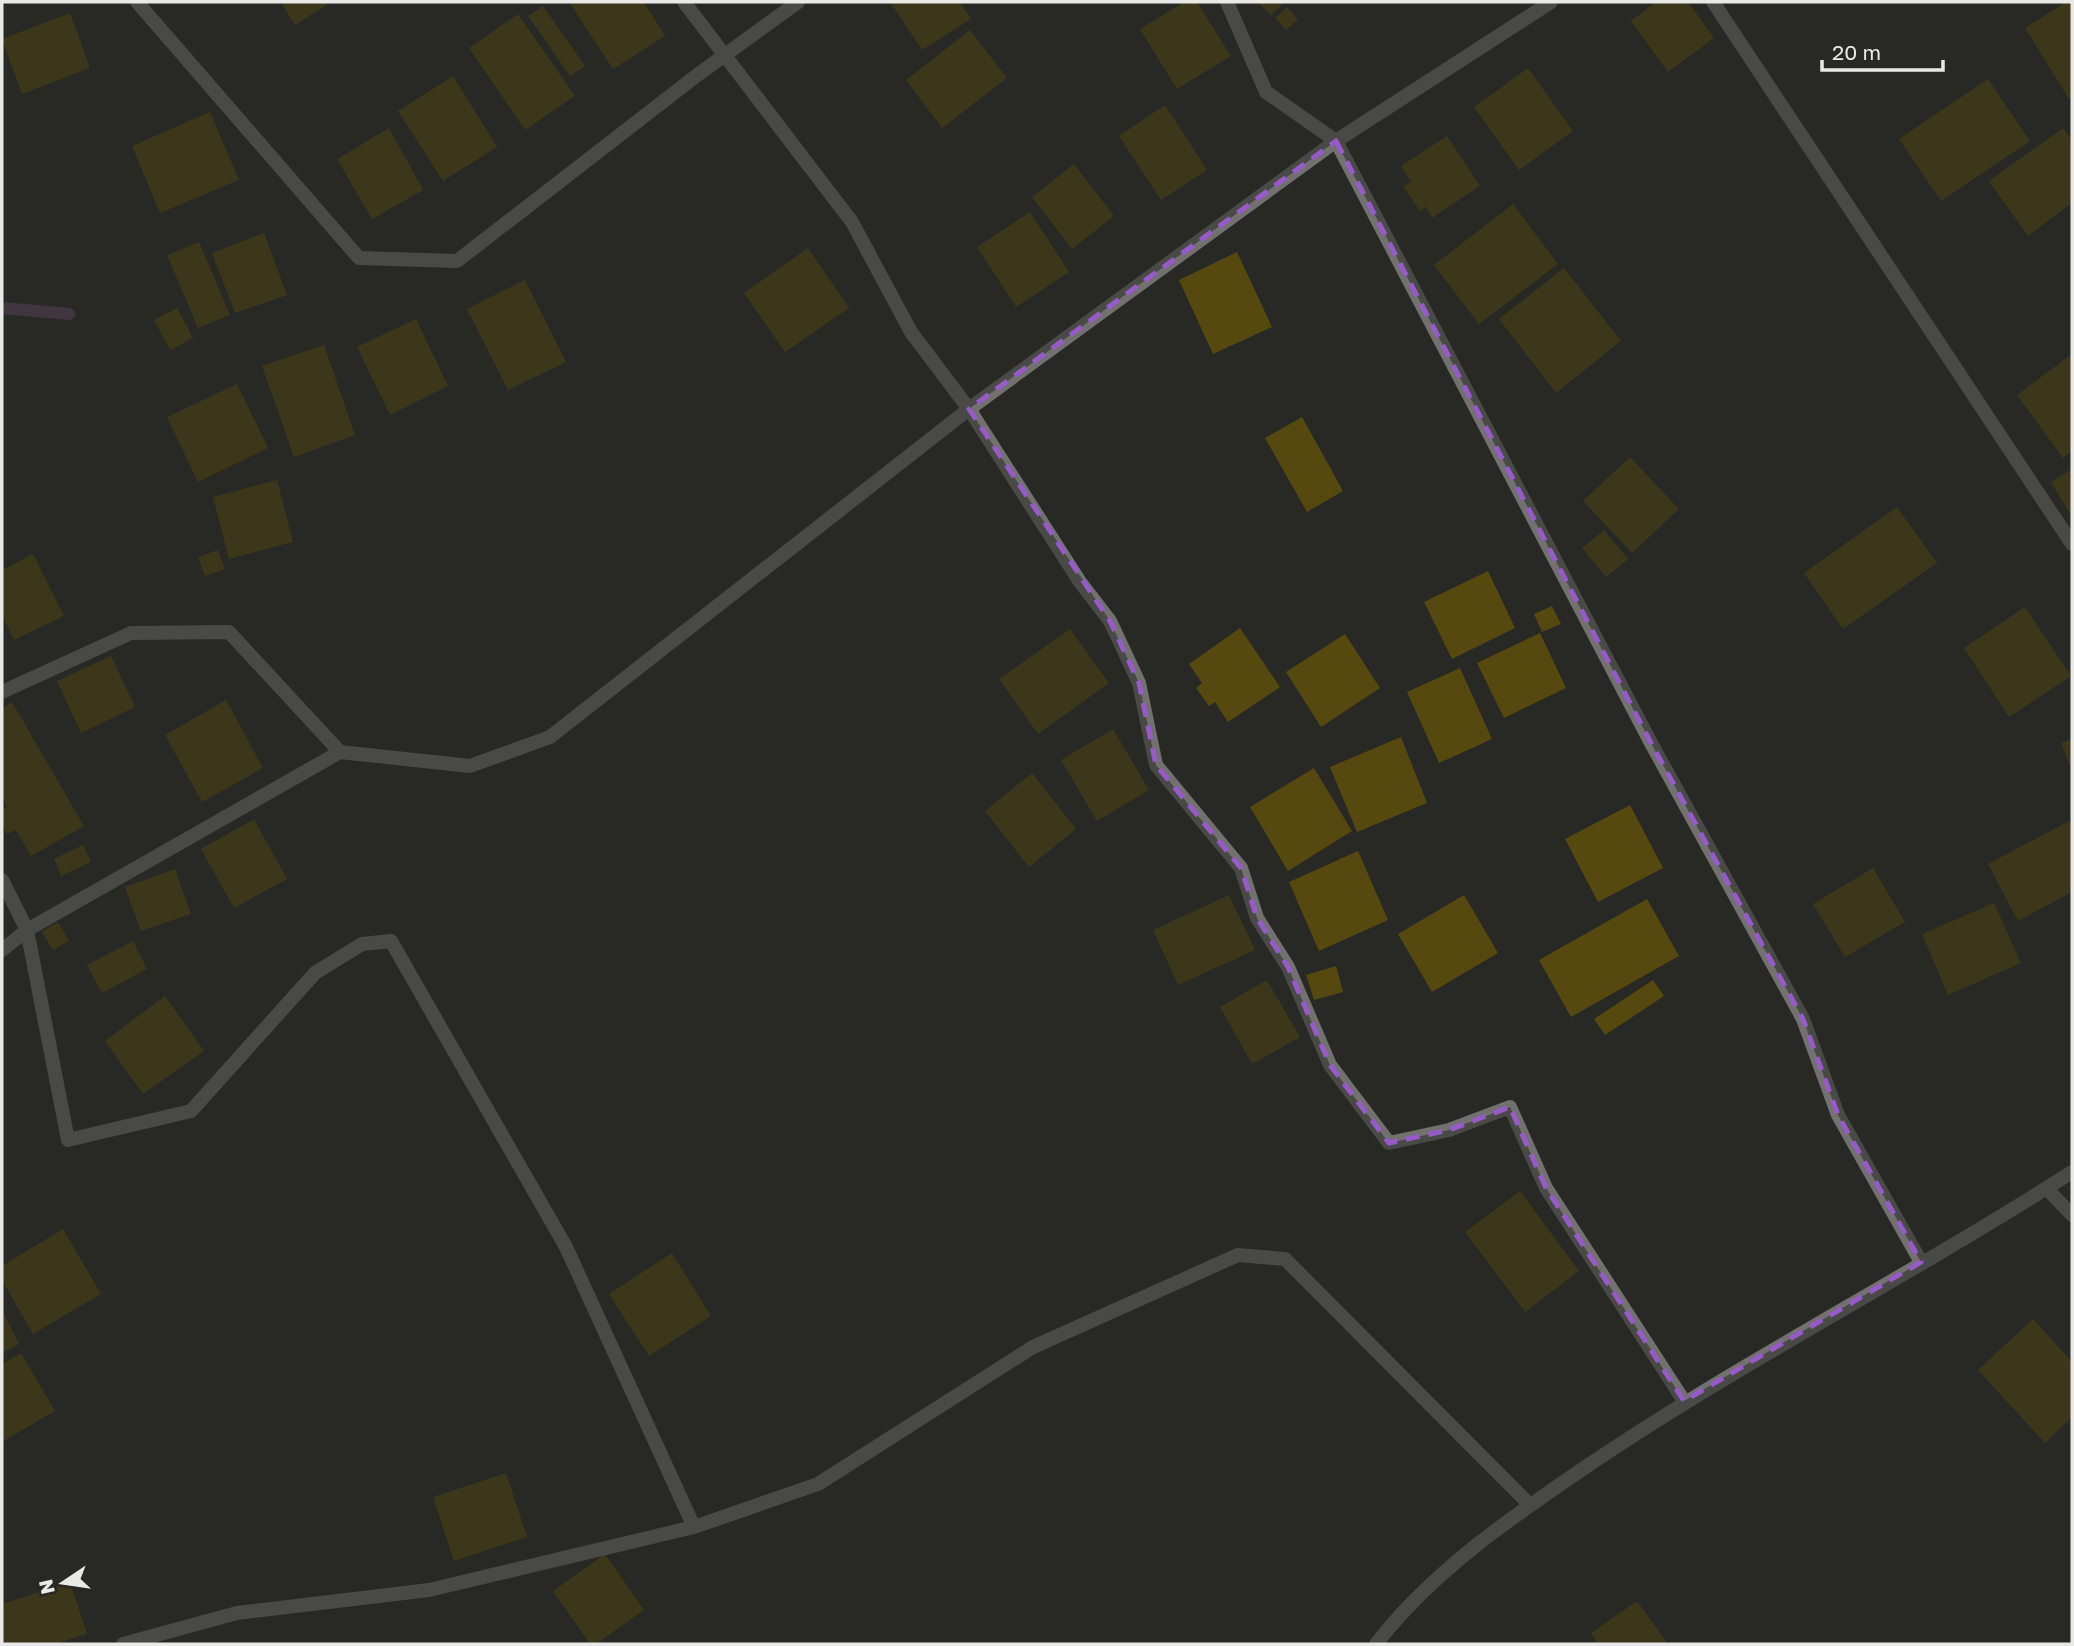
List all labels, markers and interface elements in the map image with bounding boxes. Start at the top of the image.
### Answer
scale bar [1822,28,1943,72]
text: 20 m [1832,39,1881,65]
north arrow [28,1548,98,1618]
text: N [33,1577,59,1597]

